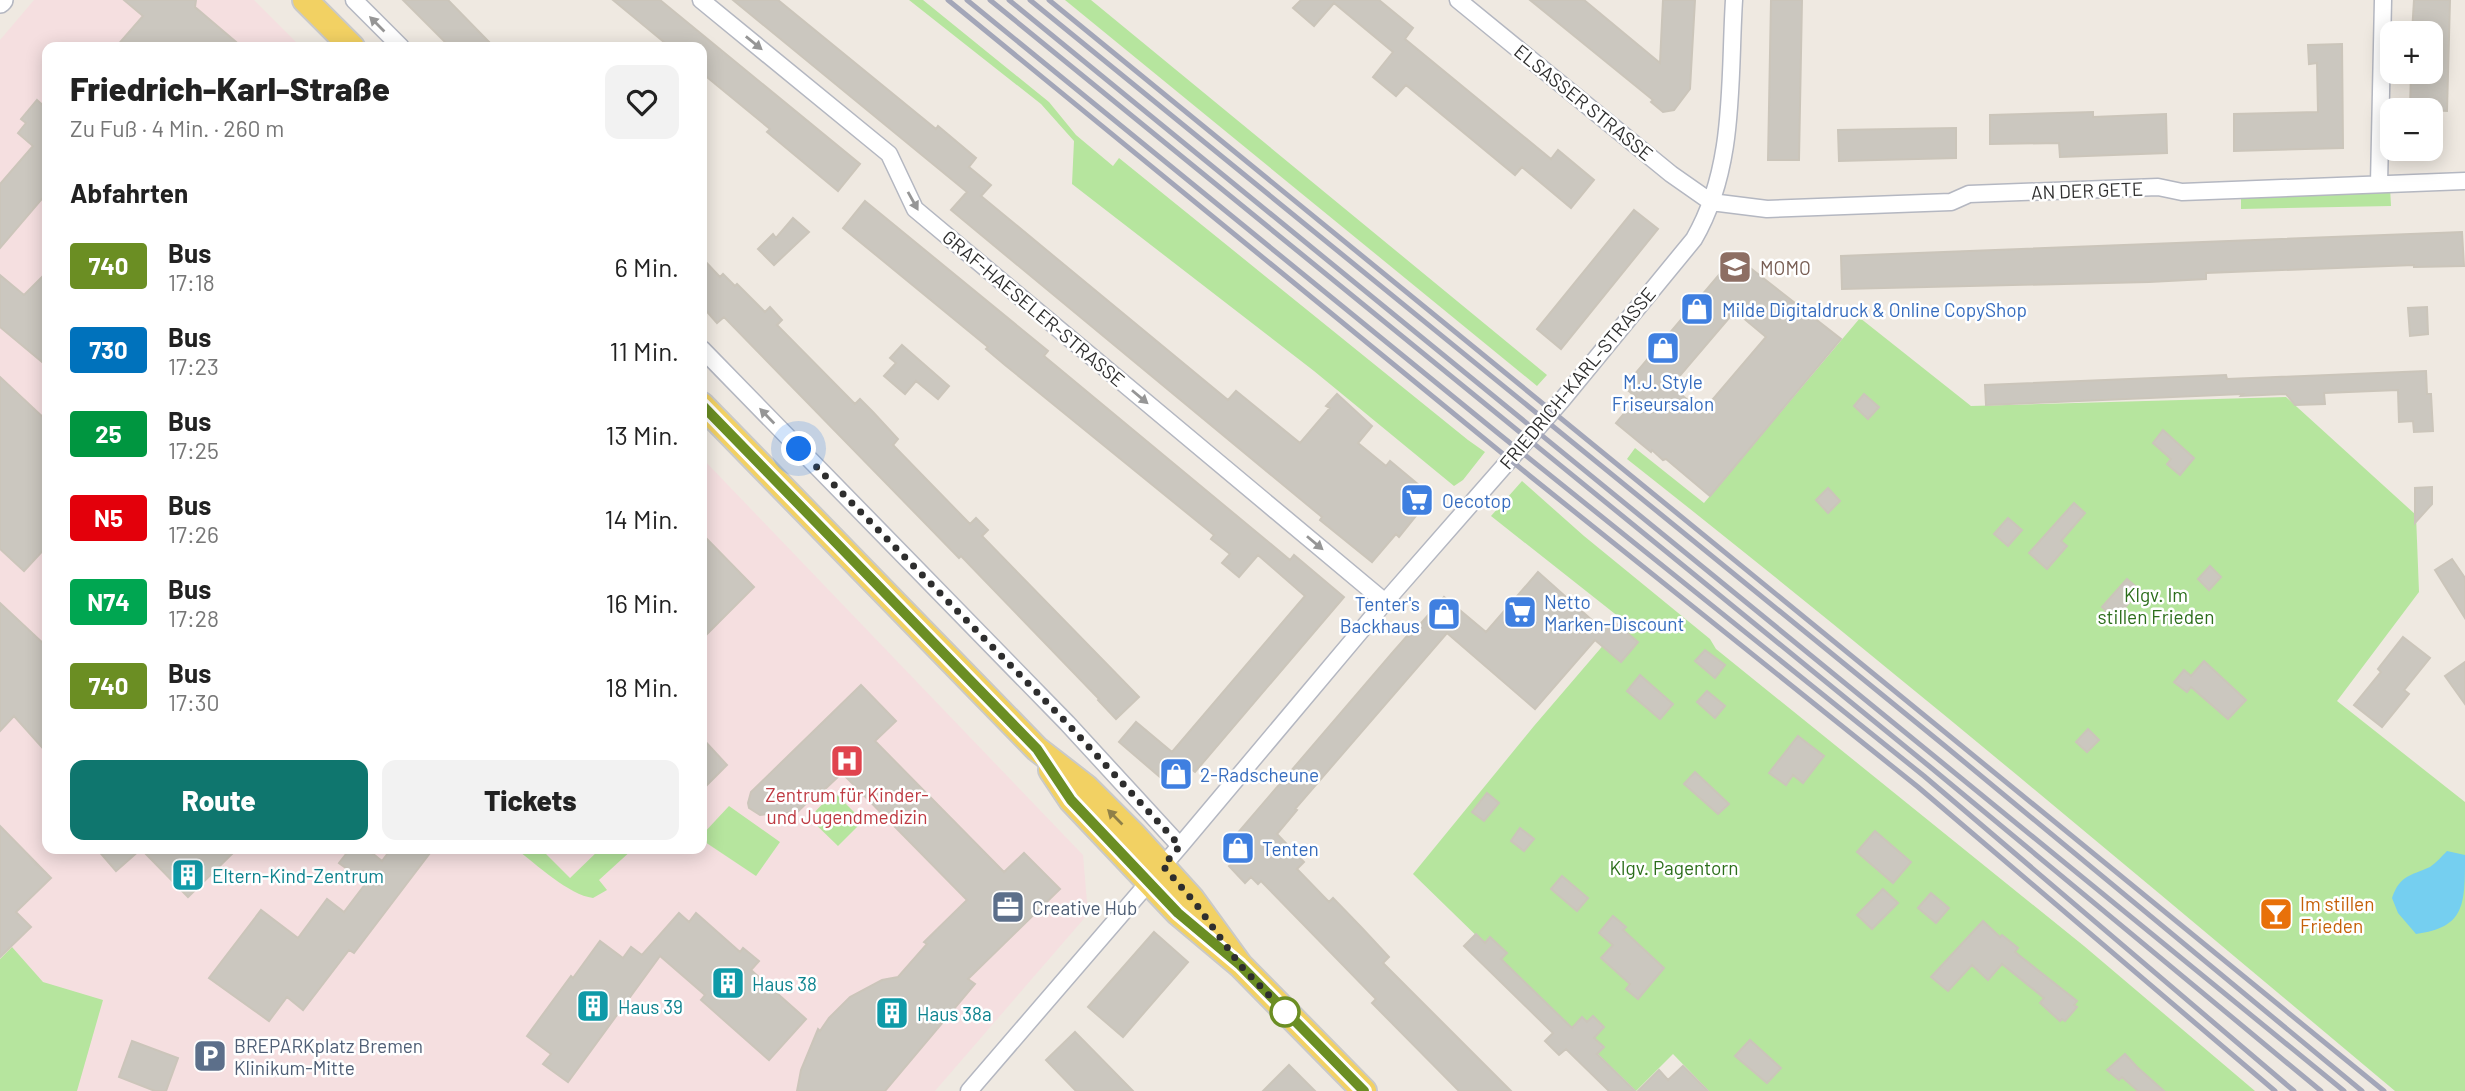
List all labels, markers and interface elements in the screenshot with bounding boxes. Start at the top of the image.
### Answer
one-way arrow [369,15,386,32]
map controls [2380,21,2443,161]
button: + [2380,21,2443,84]
one-way arrow [746,35,763,50]
street label: ELSASSER STRASSE [1510,39,1658,165]
button: heart [605,65,679,139]
text: Friedrich-Karl-Straße [70,68,390,108]
button: − [2380,98,2443,161]
text: Zu Fuß · 4 Min. · 260 m [70,114,284,142]
text: Abfahrten [70,177,188,208]
street label: AN DER GETE [2030,177,2144,203]
one-way arrow [907,191,918,211]
street label: GRAF-HAESELER-STRASSE [938,225,1130,391]
text: Bus [168,237,211,268]
school or university icon: MOMO [1716,248,1754,286]
text: 740 [88,251,129,280]
text: 6 Min. [614,251,679,282]
place label: MOMO [1760,256,1811,279]
text: 17:18 [168,268,215,296]
street label: FRIEDRICH-KARL-STRASSE [1494,282,1660,474]
shop icon: Milde Digitaldruck & Online CopyShop [1678,290,1716,328]
place label: Milde Digitaldruck & Online CopyShop [1722,298,2027,321]
text: Bus [168,321,211,352]
shop icon: M.J. Style Friseursalon [1644,329,1682,367]
text: 730 [89,335,128,364]
text: 11 Min. [610,335,679,366]
text: 17:23 [168,352,219,380]
place label: M.J. Style Friseursalon [1612,370,1714,415]
one-way arrow [1131,389,1149,405]
text: Bus [168,405,211,436]
one-way arrow [759,408,775,425]
text: 25 [95,419,122,448]
text: 13 Min. [605,419,679,450]
your location [781,431,816,466]
text: 17:25 [168,436,219,464]
supermarket icon: Oecotop [1398,481,1436,519]
text: Bus [168,489,211,520]
place label: Oecotop [1442,489,1511,512]
text: N5 [94,503,123,532]
text: 14 Min. [604,503,679,534]
text: 17:26 [168,520,219,548]
one-way arrow [1305,535,1323,550]
text: Bus [168,573,211,604]
park label: Klgv. Im stillen Frieden [2098,583,2214,628]
text: N74 [87,587,130,616]
text: 16 Min. [605,587,679,618]
place label: Netto Marken-Discount [1544,590,1684,635]
place label: Tenter's Backhaus [1340,592,1420,637]
supermarket icon: Netto Marken-Discount [1501,593,1539,631]
shop icon: Tenter's Backhaus [1425,595,1463,633]
text: 17:28 [168,604,219,632]
text: Bus [168,657,211,688]
text: 740 [88,671,129,700]
text: 18 Min. [605,671,679,702]
text: 17:30 [168,688,220,716]
hospital icon: Zentrum für Kinder- und Jugendmedizin [828,742,866,780]
shop icon: 2-Radscheune [1157,755,1195,793]
button: Route [70,760,368,840]
button: Tickets [382,760,679,840]
place label: 2-Radscheune [1200,763,1319,786]
place label: Zentrum für Kinder- und Jugendmedizin [765,783,929,828]
one-way arrow [1107,808,1124,825]
shop icon: Tenten [1219,829,1257,867]
place label: Tenten [1262,837,1319,860]
building icon: Eltern-Kind-Zentrum [169,856,207,894]
park label: Klgv. Pagentorn [1610,856,1739,879]
place label: Eltern-Kind-Zentrum [212,864,384,887]
office icon: Creative Hub [989,888,1027,926]
place label: Im stillen Frieden [2300,892,2374,937]
bar icon: Im stillen Frieden [2257,895,2295,933]
place label: Creative Hub [1032,896,1137,919]
building icon: Haus 38 [709,964,747,1002]
place label: Haus 38 [752,972,817,995]
building icon: Haus 39 [574,987,612,1025]
building icon: Haus 38a [873,994,911,1032]
place label: Haus 39 [618,995,683,1018]
unlabelled marker [1270,997,1300,1027]
place label: Haus 38a [917,1002,992,1025]
place label: BREPARKplatz Bremen Klinikum-Mitte [234,1034,423,1079]
parking icon: BREPARKplatz Bremen Klinikum-Mitte [191,1037,229,1075]

